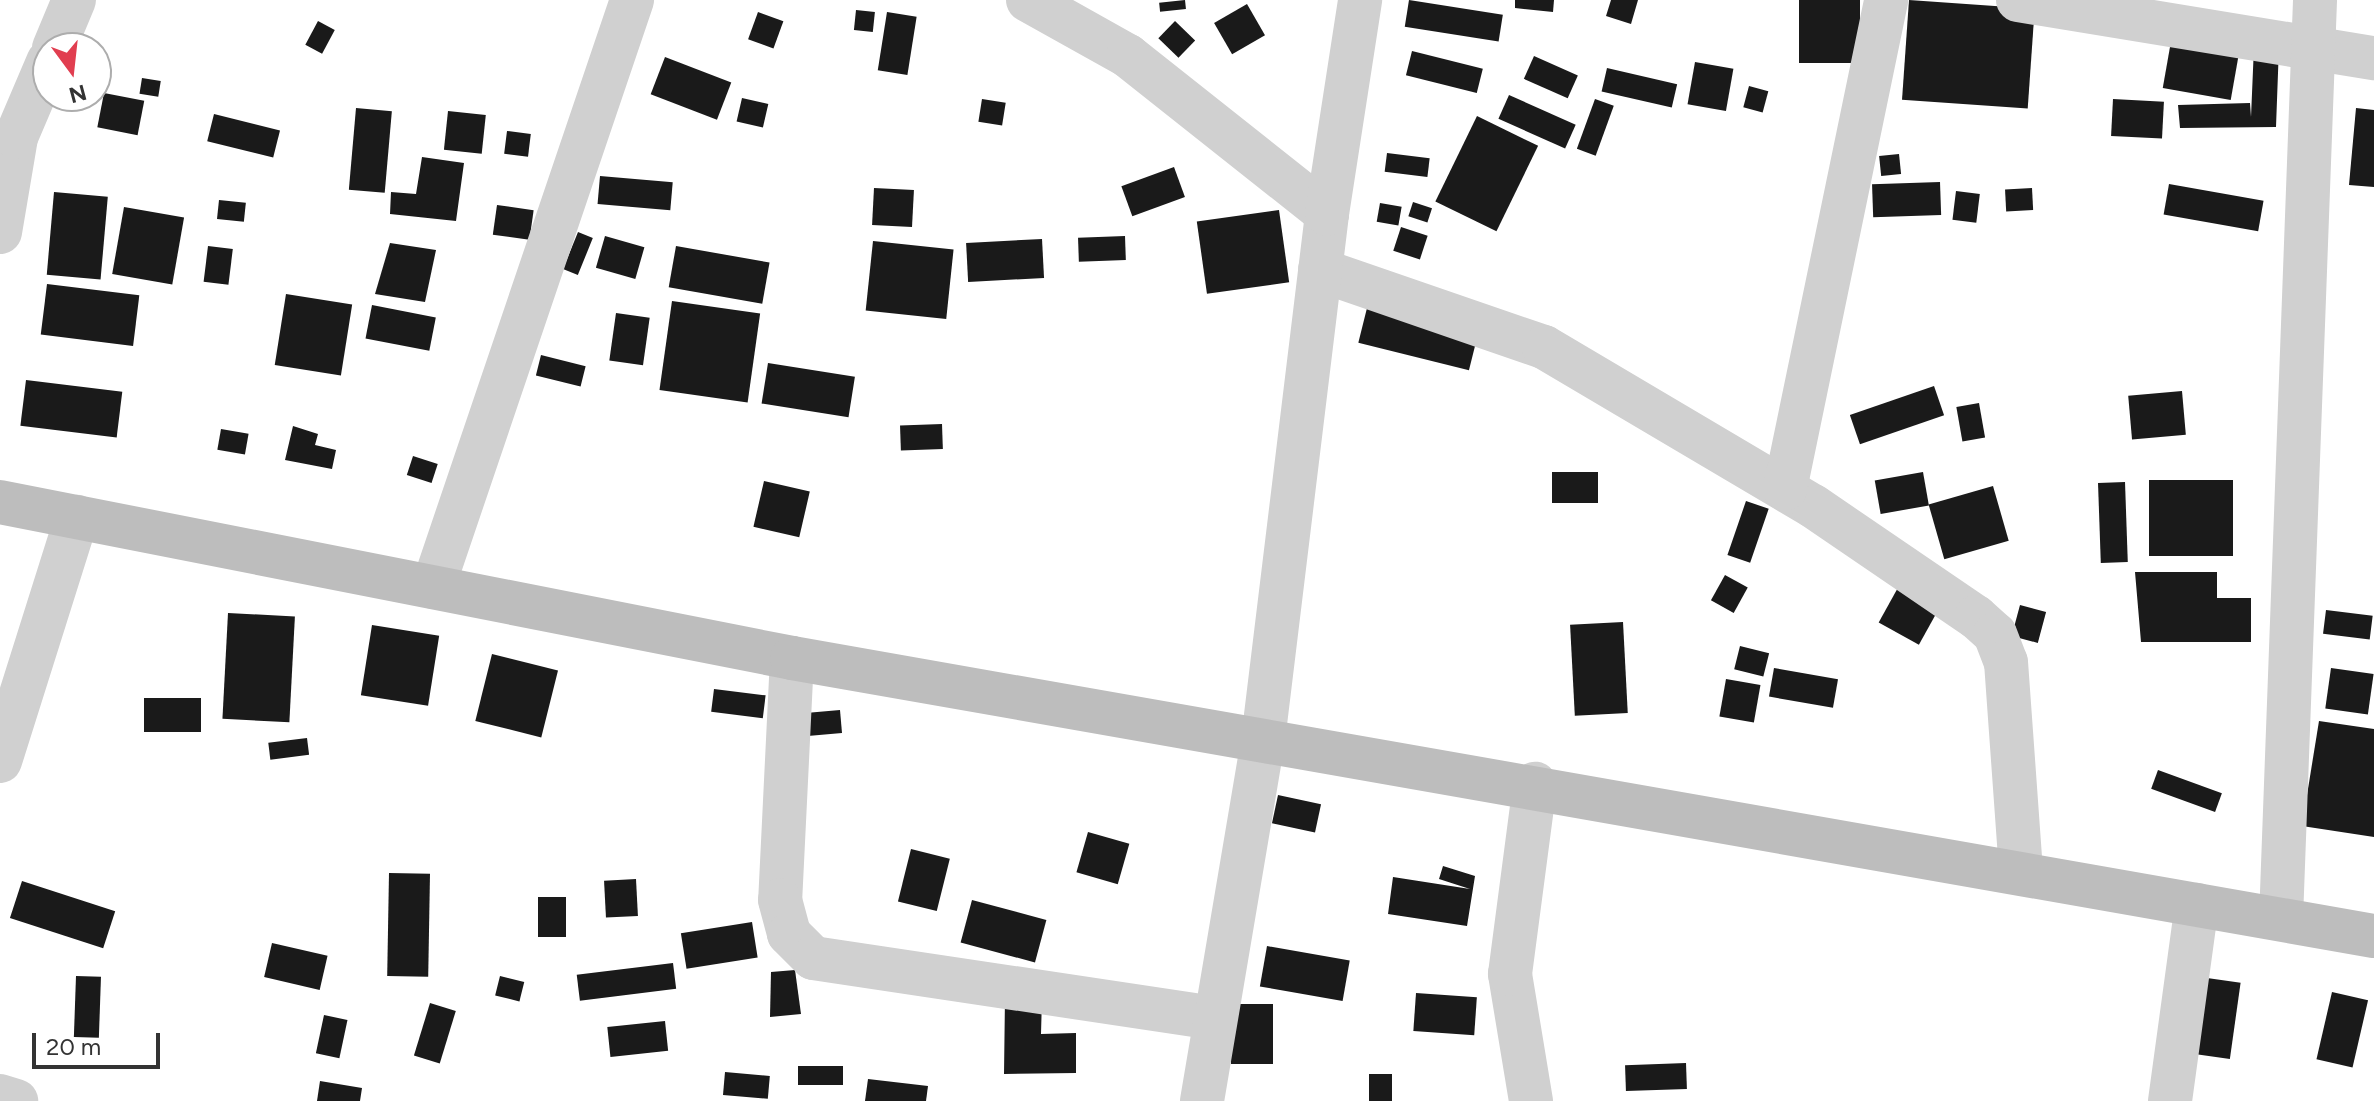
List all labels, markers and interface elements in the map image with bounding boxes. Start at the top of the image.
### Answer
north arrow [32,32,112,112]
text: N [66,78,90,109]
scale bar [36,1017,164,1067]
text: 20 m [46,1032,101,1061]

